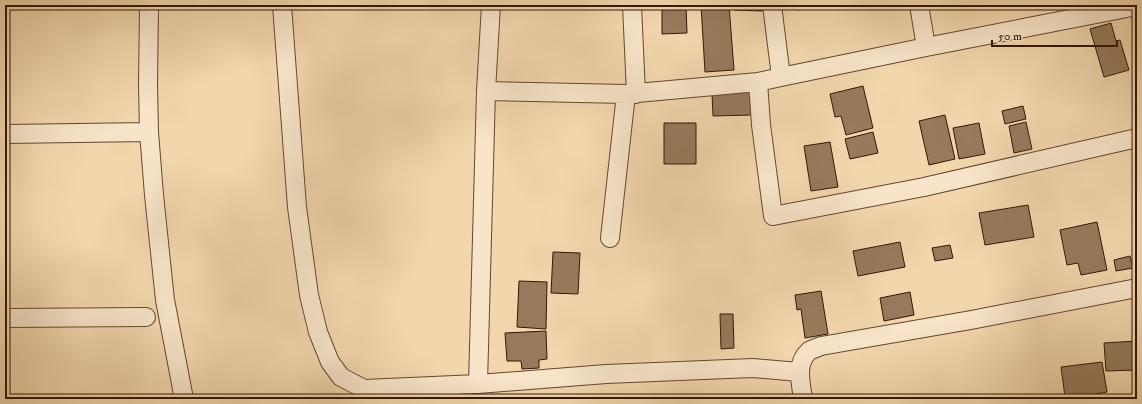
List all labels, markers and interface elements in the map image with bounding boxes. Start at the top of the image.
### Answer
scale bar [992,22,1117,48]
text: 50 m [998,29,1022,44]

